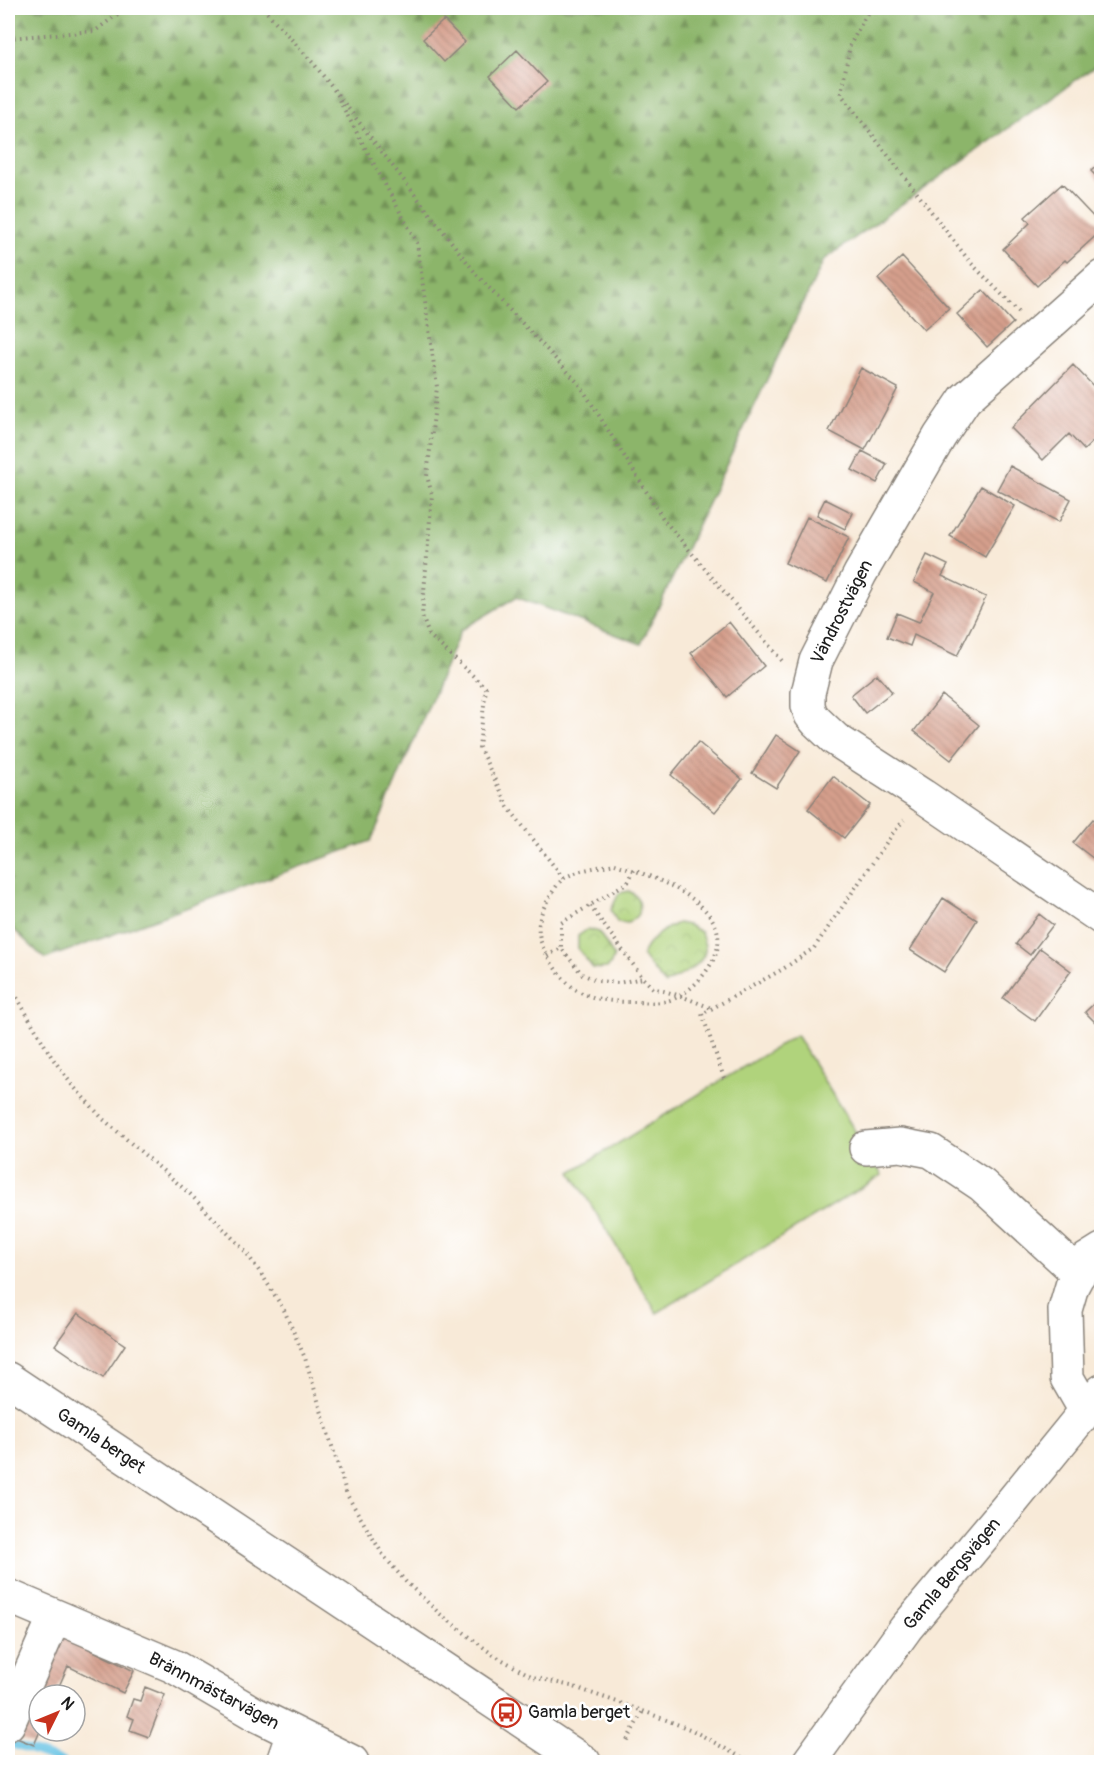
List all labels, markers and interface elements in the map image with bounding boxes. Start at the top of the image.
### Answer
street label: Vändrostvägen [806,556,878,668]
street label: Gamla berget [52,1403,150,1480]
street label: Gamla Bergsvägen [898,1513,1006,1635]
street label: Brännmästarvägen [145,1647,283,1735]
north arrow [27,1683,87,1743]
text: N [56,1693,78,1714]
bus stop icon: Gamla berget [491,1696,523,1728]
place label: Gamla berget [528,1701,631,1724]

